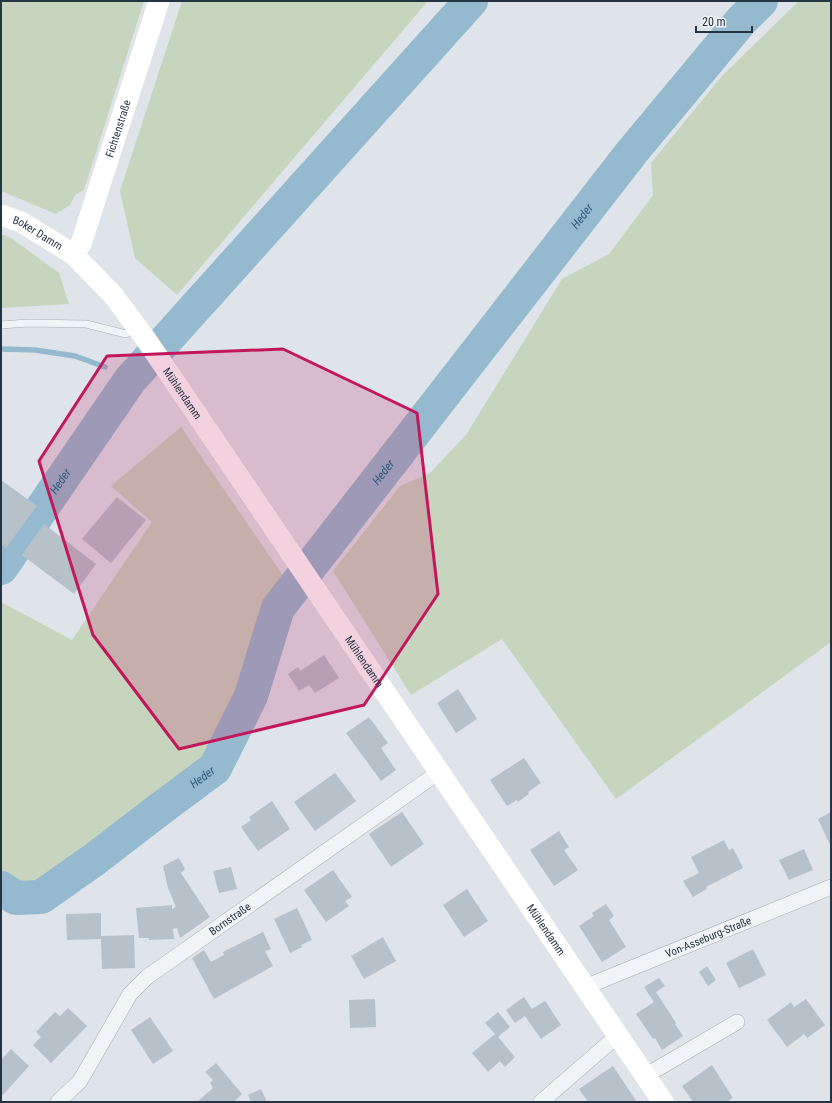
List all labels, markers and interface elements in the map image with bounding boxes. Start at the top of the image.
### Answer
scale bar [696,8,752,34]
text: 20 m [702,15,726,29]
street label: Fichtenstraße [103,98,134,159]
water label: Heder [568,201,596,232]
street label: Boker Damm [11,214,65,253]
street label: Mühlendamm [160,365,204,422]
water label: Heder [369,457,398,487]
water label: Heder [47,466,74,497]
street label: Mühlendamm [342,634,386,690]
water label: Heder [187,763,218,791]
street label: Bornstraße [207,900,253,938]
street label: Mühlendamm [524,902,568,958]
street label: Von-Asseburg-Straße [664,914,753,961]

